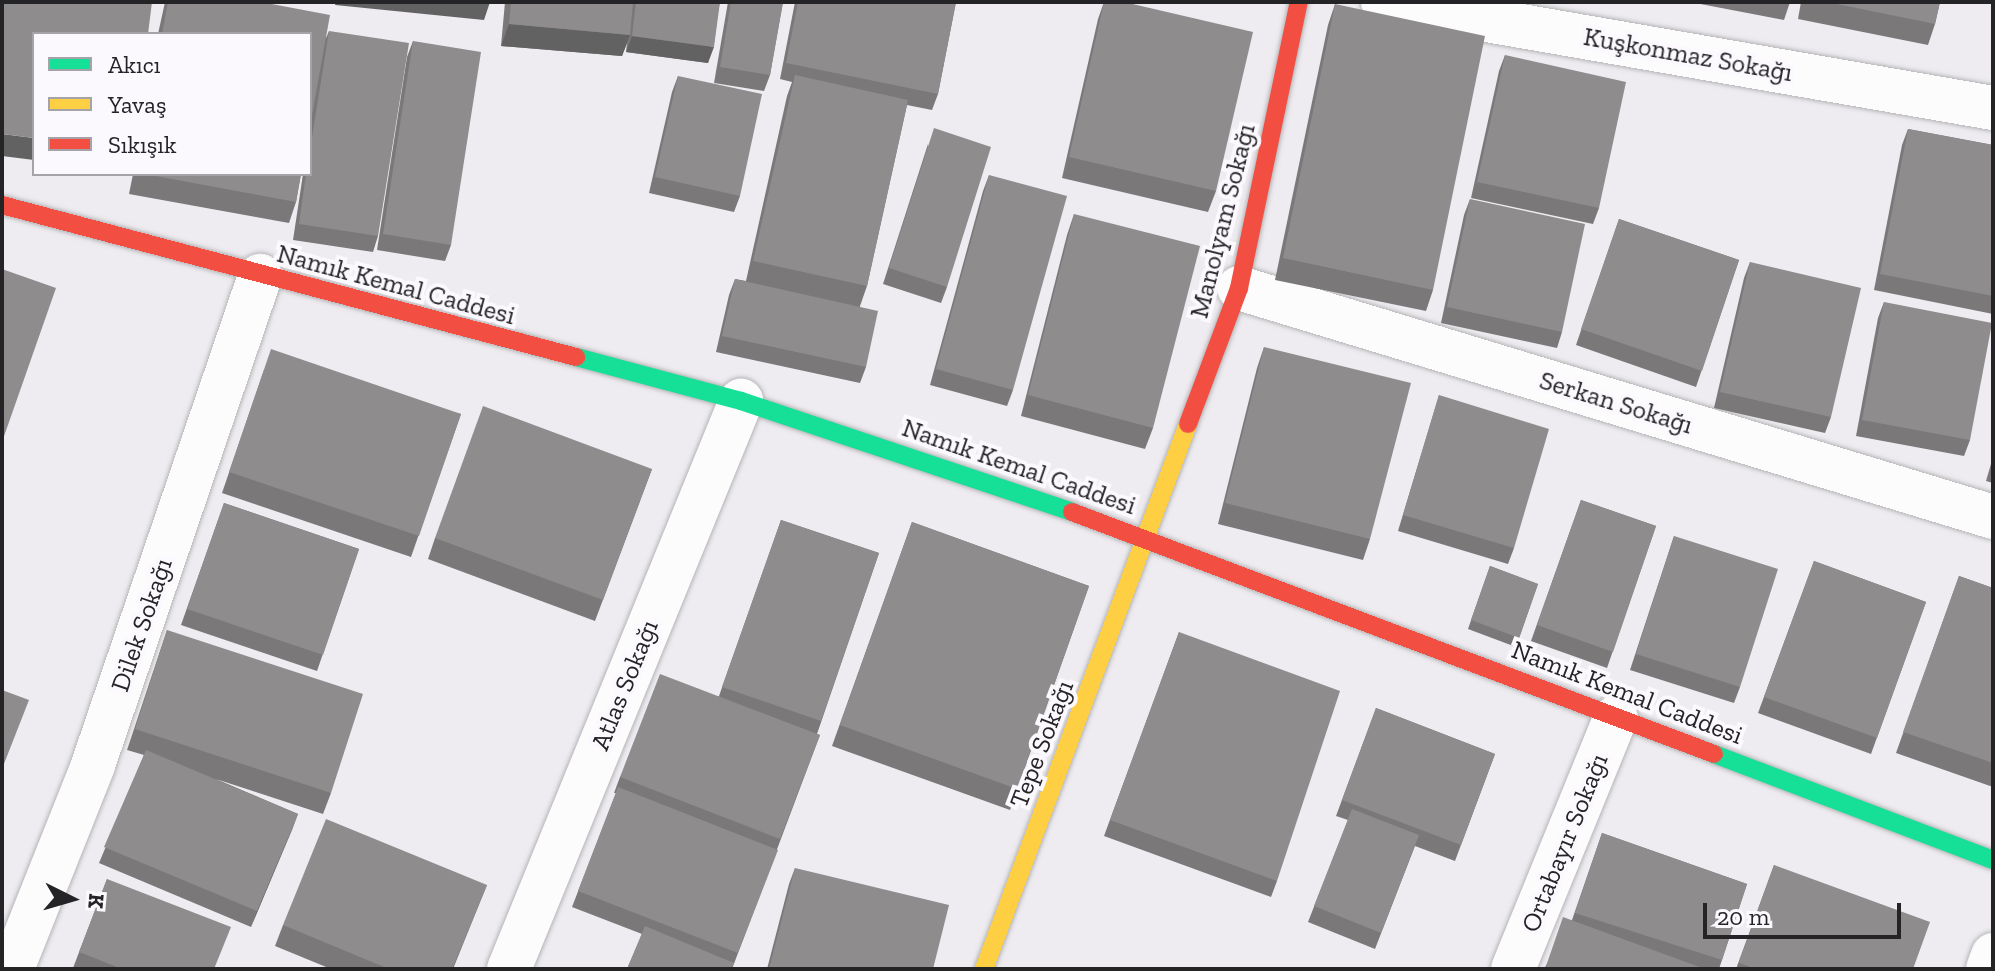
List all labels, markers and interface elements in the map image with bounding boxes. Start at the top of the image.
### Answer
street label: Kuşkonmaz Sokağı [1581,21,1795,89]
legend [32,32,312,176]
text: Akıcı [108,50,161,79]
text: Yavaş [108,90,166,119]
street label: Manolyam Sokağı [1184,121,1262,321]
text: Sıkışık [108,130,176,159]
street label: Namık Kemal Caddesi [274,238,518,332]
street label: Serkan Sokağı [1536,365,1696,441]
street label: Namık Kemal Caddesi [898,412,1140,522]
street label: Dilek Sokağı [105,554,179,696]
street label: Atlas Sokağı [585,615,665,755]
street label: Namık Kemal Caddesi [1507,634,1747,752]
street label: Tepe Sokağı [1003,676,1081,812]
street label: Ortabayır Sokağı [1515,749,1615,937]
north arrow [32,859,112,939]
scale bar [1707,887,1905,937]
text: K [82,893,111,910]
text: 20 m [1717,902,1769,931]

